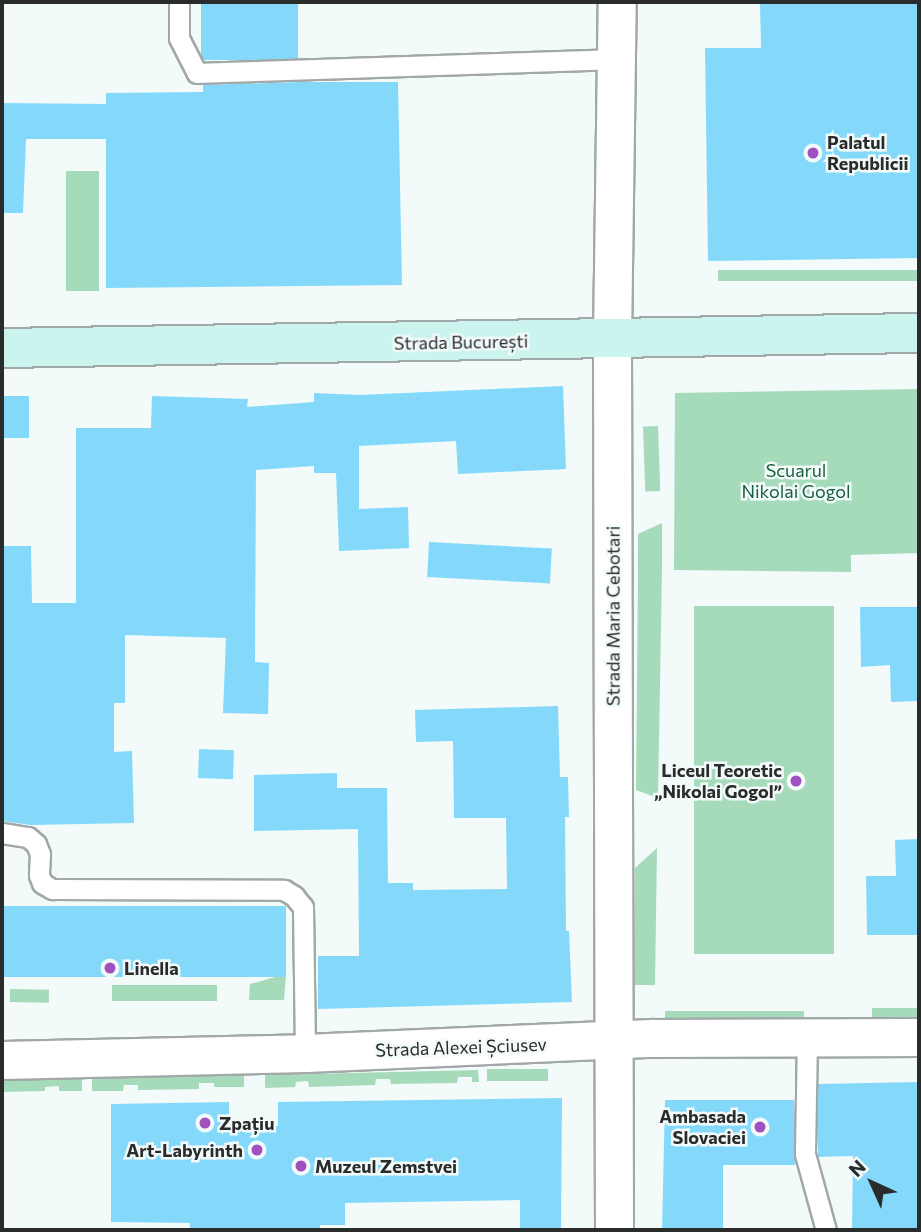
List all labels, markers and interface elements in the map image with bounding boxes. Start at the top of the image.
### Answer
place label: Palatul Republicii [827,132,909,174]
marker: Palatul Republicii [805,145,821,161]
street label: Strada București [394,330,528,354]
park label: Scuarul Nikolai Gogol [741,460,851,503]
street label: Strada Maria Cebotari [602,526,624,706]
place label: Liceul Teoretic „Nikolai Gogol” [654,760,782,802]
marker: Liceul Teoretic „Nikolai Gogol” [788,773,804,789]
place label: Linella [124,957,179,979]
marker: Linella [102,960,118,976]
street label: Strada Alexei Șciusev [375,1033,547,1061]
place label: Ambasada Slovaciei [659,1106,746,1148]
place label: Zpațiu [219,1112,274,1134]
marker: Zpațiu [197,1115,213,1131]
marker: Ambasada Slovaciei [752,1119,768,1135]
place label: Art-Labyrinth [126,1139,243,1161]
marker: Art-Labyrinth [249,1142,265,1158]
north arrow [837,1148,907,1218]
place label: Muzeul Zemstvei [315,1155,457,1177]
text: N [844,1155,870,1181]
marker: Muzeul Zemstvei [293,1158,309,1174]

